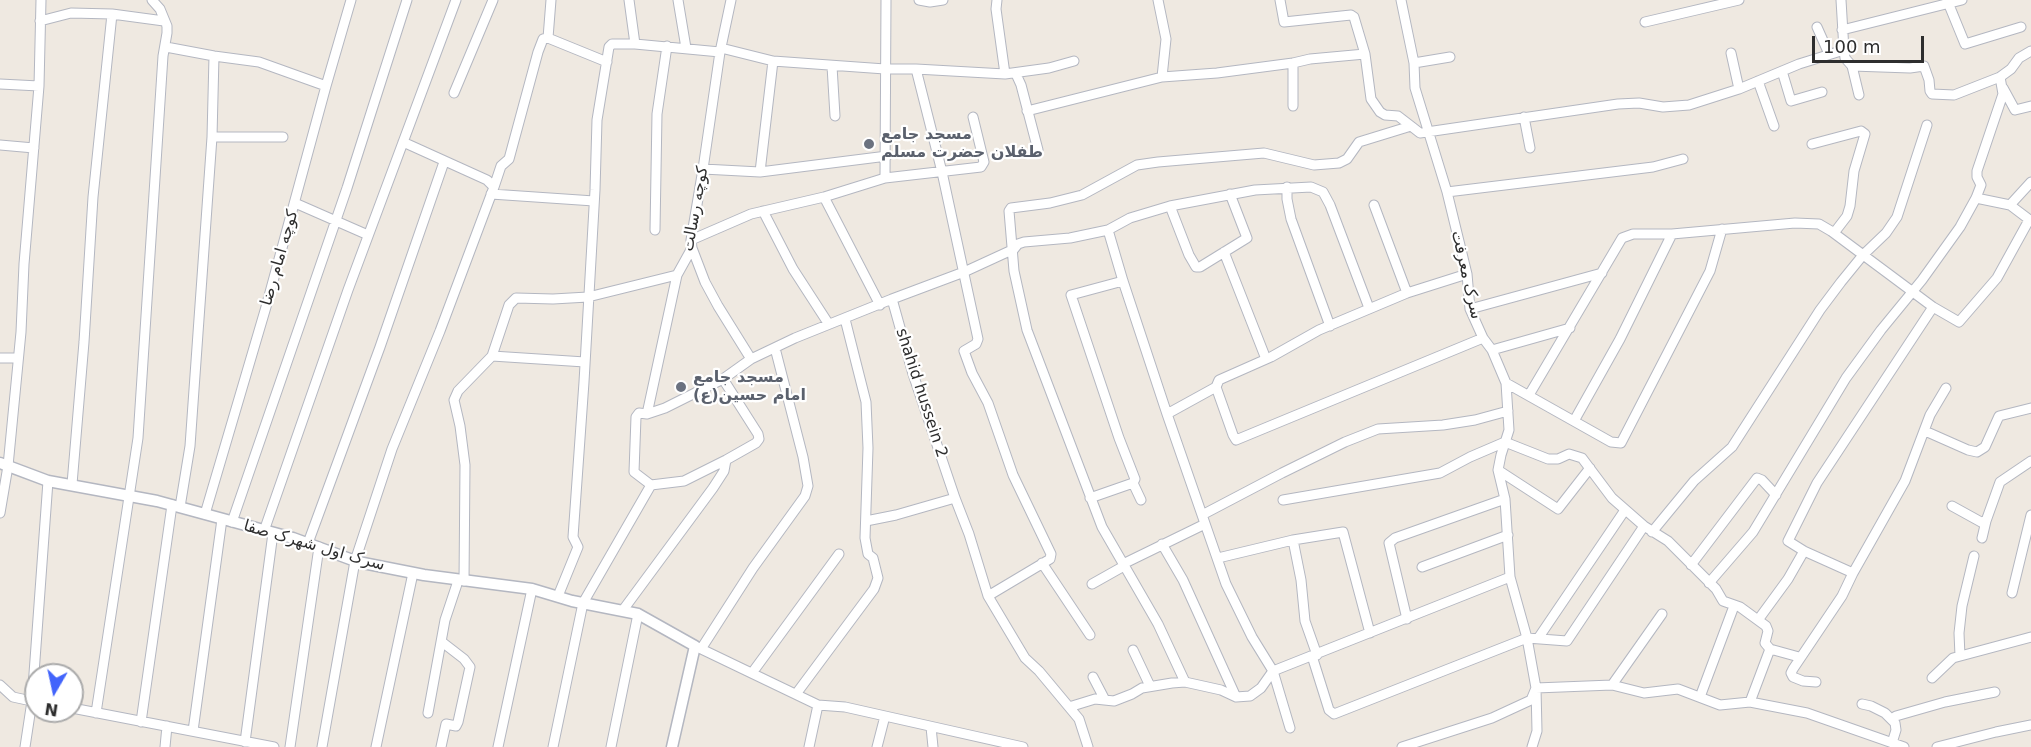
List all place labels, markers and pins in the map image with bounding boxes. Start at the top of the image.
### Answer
place label: مسجد جامع طفلان حضرت مسلم [881,125,1043,163]
marker: مسجد جامع طفلان حضرت مسلم [862,137,876,151]
place label: مسجد جامع امام حسین(ع) [693,368,806,406]
marker: مسجد جامع امام حسین(ع) [674,380,688,394]

